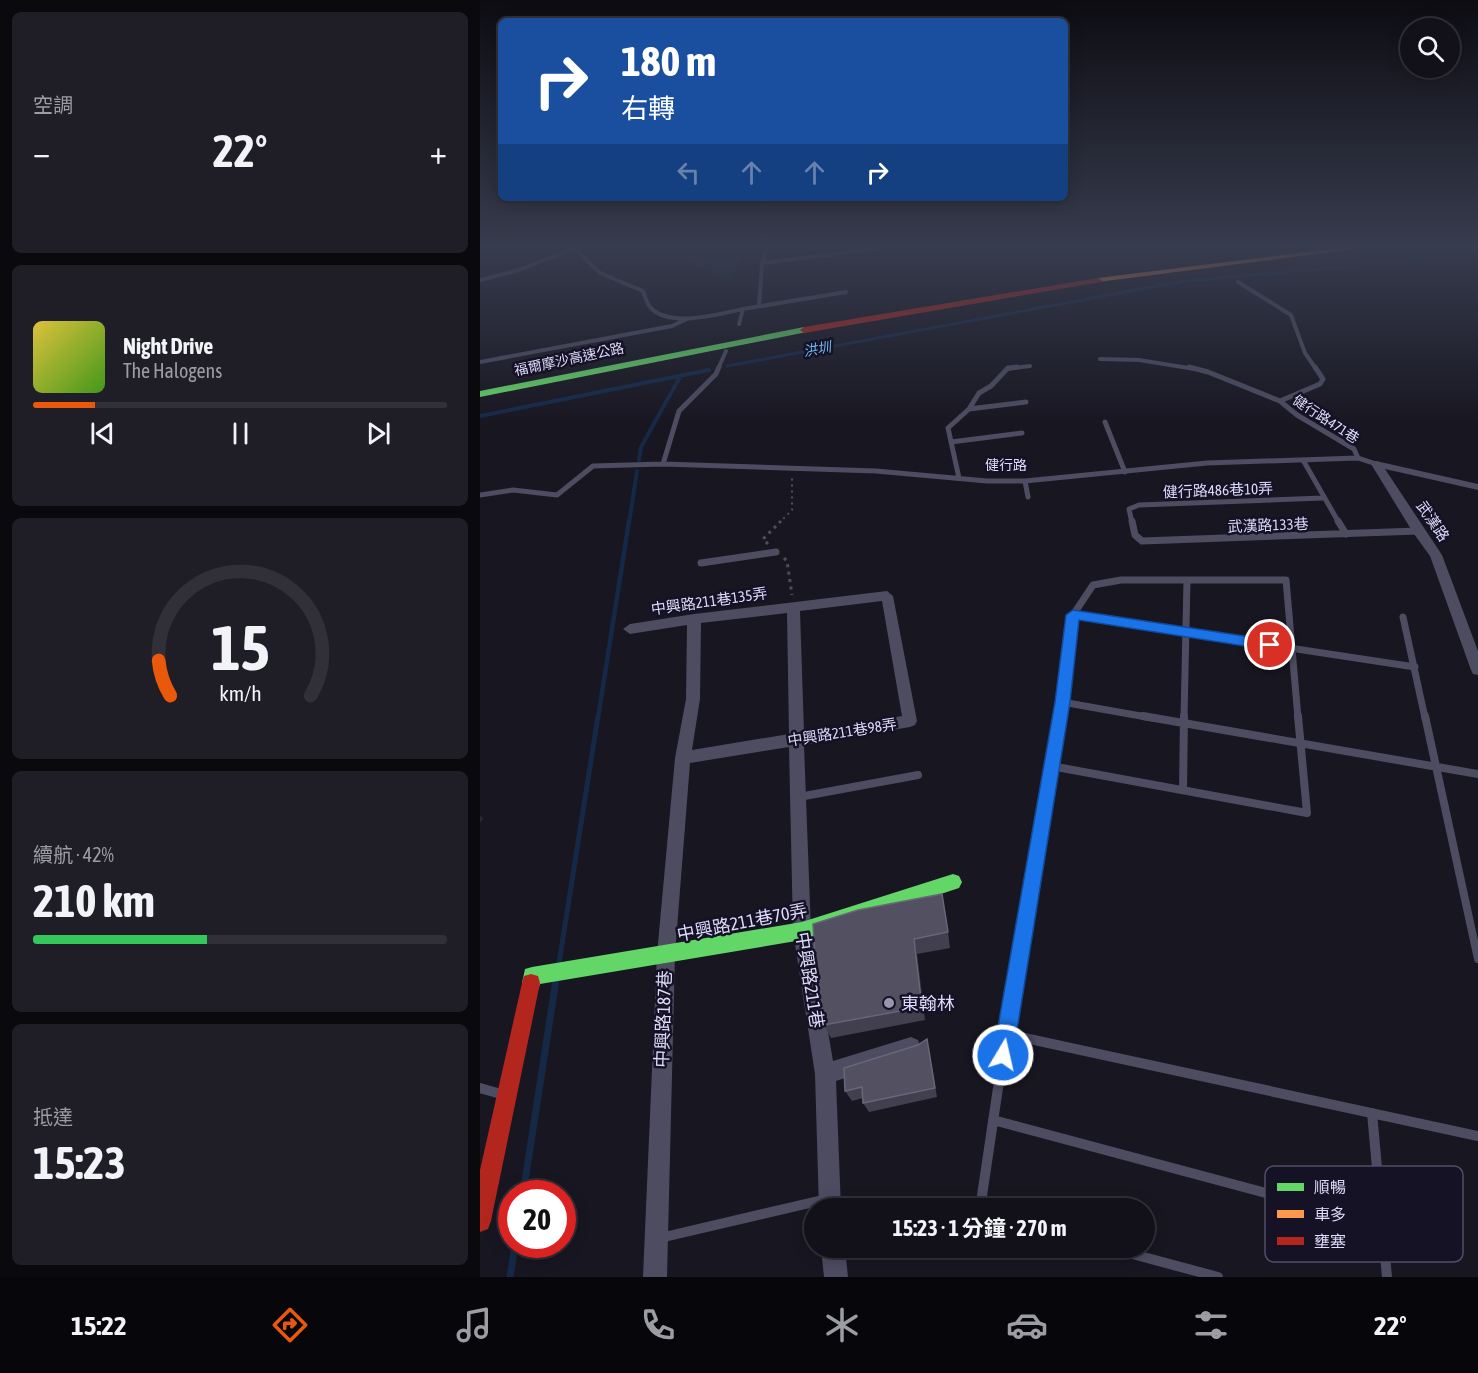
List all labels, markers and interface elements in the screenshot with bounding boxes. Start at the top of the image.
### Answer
map controls [1400,18,1460,78]
button: search [1400,18,1460,78]
text: 180 m [621,37,716,85]
icon: right [522,42,600,120]
text: 空調 [33,93,73,116]
text: 右轉 [621,93,675,124]
text: 22° [213,125,267,177]
text: − [33,133,50,171]
text: + [430,133,447,171]
icon: left [672,156,705,189]
icon: ahead [735,156,768,189]
icon: ahead [798,156,831,189]
icon: right [861,156,894,189]
text: Night Drive [123,333,213,359]
water label: 洪圳 [802,338,834,360]
street label: 福爾摩沙高速公路 [513,340,625,378]
text: The Halogens [123,359,222,382]
street label: 健行路471巷 [1290,392,1362,446]
icon: previous [86,417,119,450]
icon: pause [224,417,257,450]
icon: next [362,417,395,450]
street label: 健行路 [985,457,1027,473]
street label: 健行路486巷10弄 [1163,480,1273,500]
street label: 武漢路 [1413,498,1453,544]
street label: 武漢路133巷 [1227,515,1309,535]
street label: 中興路211巷135弄 [650,584,768,618]
text: 15 [211,612,269,683]
pin [1244,619,1295,670]
icon: arrive [1253,628,1286,661]
text: km/h [219,681,261,706]
street label: 中興路211巷98弄 [786,715,898,749]
text: 續航 · 42% [33,843,114,866]
text: 210 km [33,875,155,927]
street label: 中興路211巷70弄 [675,899,809,945]
street label: 中興路211巷 [792,930,828,1030]
street label: 中興路187巷 [651,970,675,1068]
place label: 東翰林 [901,993,955,1014]
marker: 東翰林 [882,996,896,1010]
position arrow [971,1023,1035,1087]
text: 抵達 [33,1105,73,1128]
text: 15:23 [33,1137,126,1189]
legend [1265,1166,1463,1262]
text: 順暢 [1314,1178,1346,1196]
speed limit sign: 20 [498,1180,576,1258]
text: 車多 [1314,1205,1346,1223]
text: 15:23 · 1 分鐘 · 270 m [893,1215,1066,1241]
text: 壅塞 [1314,1232,1346,1250]
icon: directions [269,1304,311,1346]
icon: music [453,1304,495,1346]
icon: phone [637,1304,679,1346]
icon: climate [821,1304,863,1346]
icon: car [1006,1304,1048,1346]
icon: filters [1190,1304,1232,1346]
text: 15:22 [71,1310,127,1341]
text: 22° [1374,1310,1407,1341]

